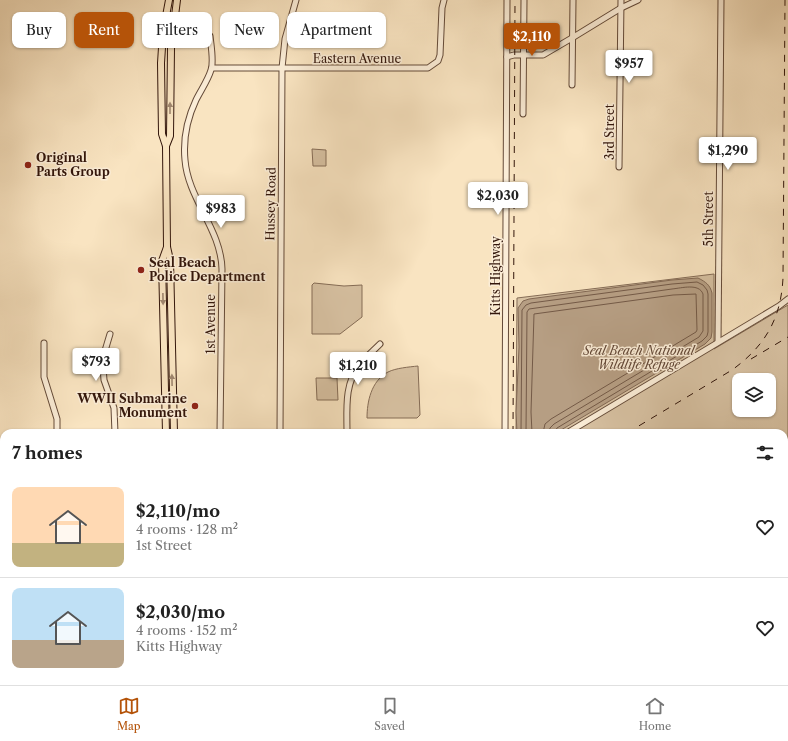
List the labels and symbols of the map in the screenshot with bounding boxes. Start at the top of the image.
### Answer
pin: $2,110 [499,23,565,57]
pin: $957 [605,50,653,84]
street label: Eastern Avenue [313,51,402,66]
one-way arrow [167,101,173,114]
street label: 3rd Street [602,103,617,160]
pin: $1,290 [695,137,761,171]
place label: Original Parts Group [36,150,110,179]
marker: Original Parts Group [23,160,33,170]
street label: Hussey Road [262,166,279,241]
pin: $2,030 [465,182,531,216]
street label: 5th Street [701,191,716,247]
pin: $983 [197,195,245,229]
street label: Kitts Highway [488,236,503,316]
place label: Seal Beach Police Department [149,255,265,284]
marker: Seal Beach Police Department [136,265,146,275]
one-way arrow [160,293,166,306]
street label: 1st Avenue [203,294,218,354]
park label: Seal Beach National Wildlife Refuge [582,343,696,372]
pin: $793 [72,348,120,382]
pin: $1,210 [325,352,391,386]
one-way arrow [169,374,176,386]
place label: WWII Submarine Monument [76,391,187,420]
marker: WWII Submarine Monument [190,401,200,411]

